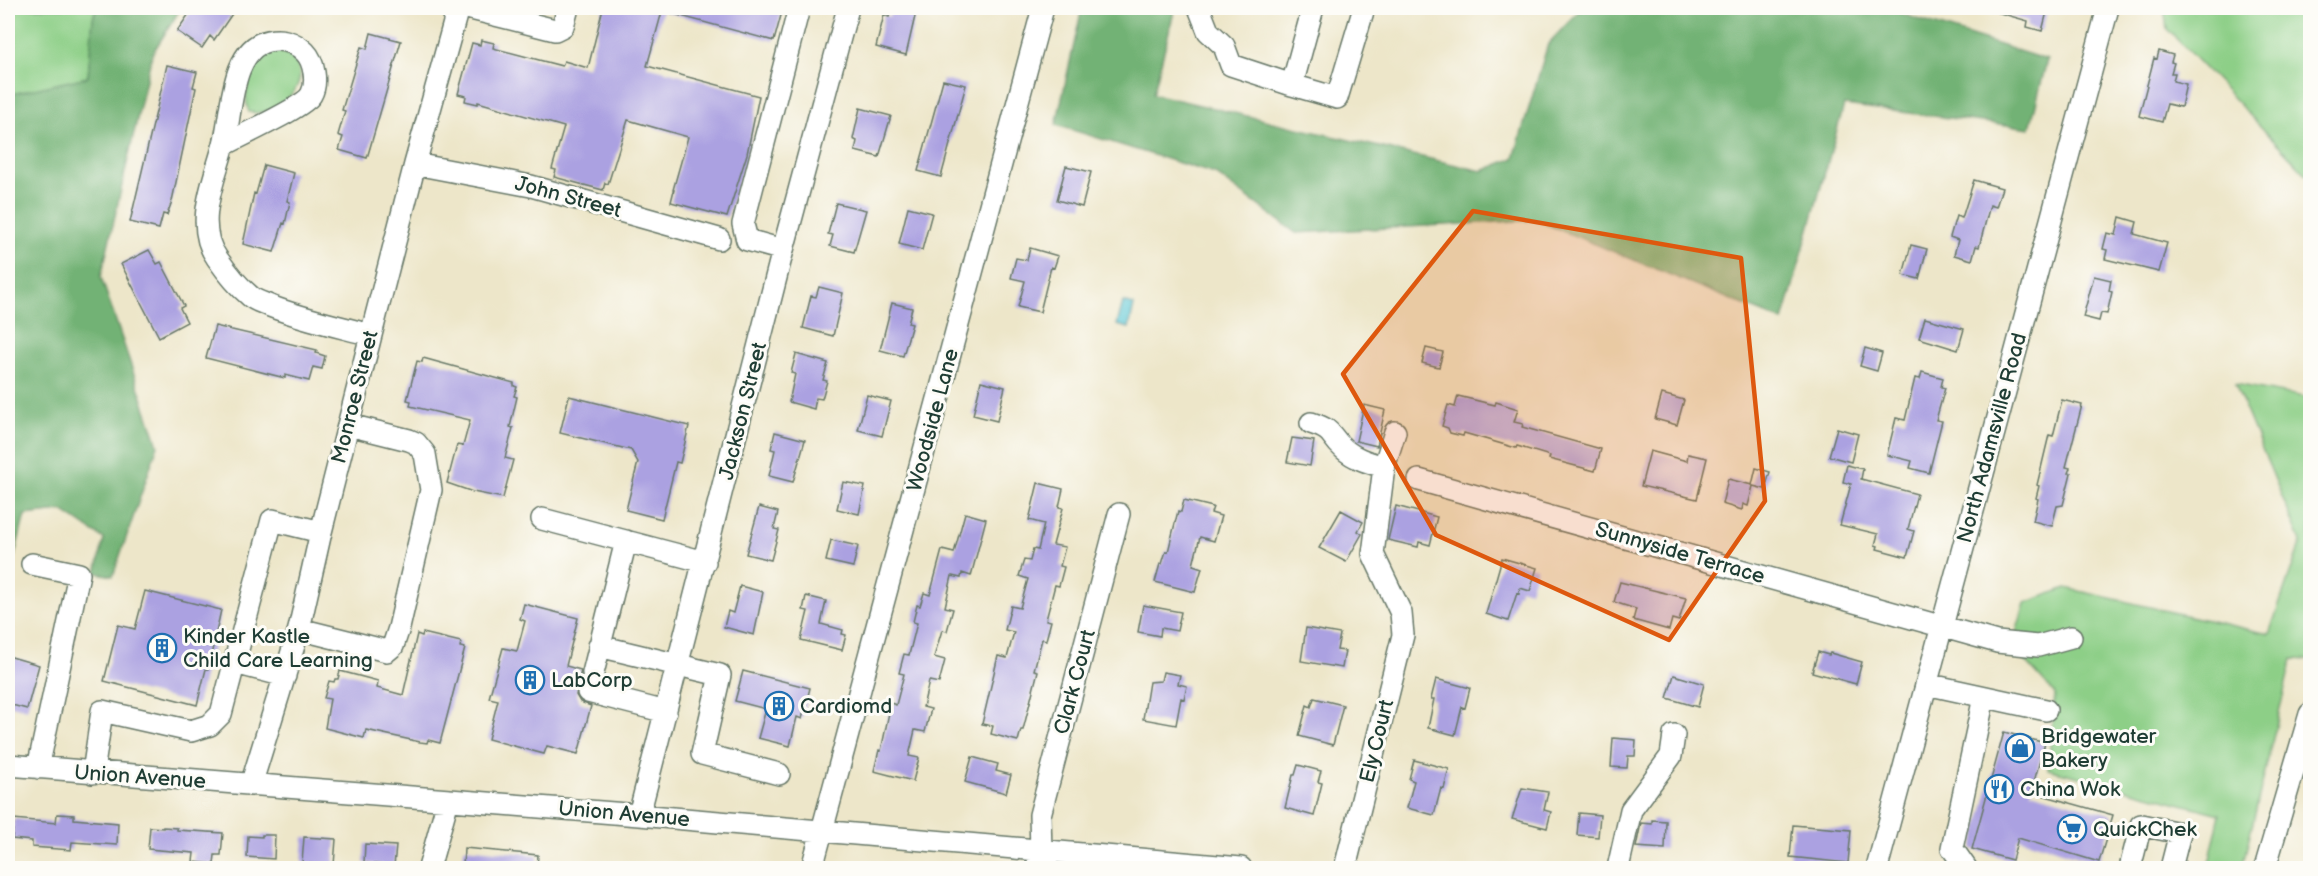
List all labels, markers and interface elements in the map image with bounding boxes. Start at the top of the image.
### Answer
street label: John Street [512,171,624,223]
street label: Monroe Street [326,327,384,466]
street label: North Adamsville Road [1952,330,2032,546]
street label: Jackson Street [714,339,772,482]
street label: Woodside Lane [902,346,964,494]
street label: Sunnyside Terrace [1592,517,1768,589]
place label: Kinder Kastle Child Care Learning [183,624,373,673]
street label: Clark Court [1049,626,1101,737]
building icon: Kinder Kastle Child Care Learning [146,632,178,664]
building icon: LabCorp [514,664,546,696]
place label: LabCorp [551,668,633,693]
building icon: Cardiomd [763,690,795,722]
place label: Cardiomd [800,694,892,719]
street label: Ely Court [1355,696,1400,785]
place label: Bridgewater Bakery [2041,724,2157,773]
shop icon: Bridgewater Bakery [2004,732,2036,764]
street label: Union Avenue [73,760,207,794]
restaurant icon: China Wok [1983,773,2015,805]
place label: China Wok [2020,777,2121,802]
street label: Union Avenue [557,796,691,832]
supermarket icon: QuickChek [2056,813,2088,845]
place label: QuickChek [2093,817,2197,842]

